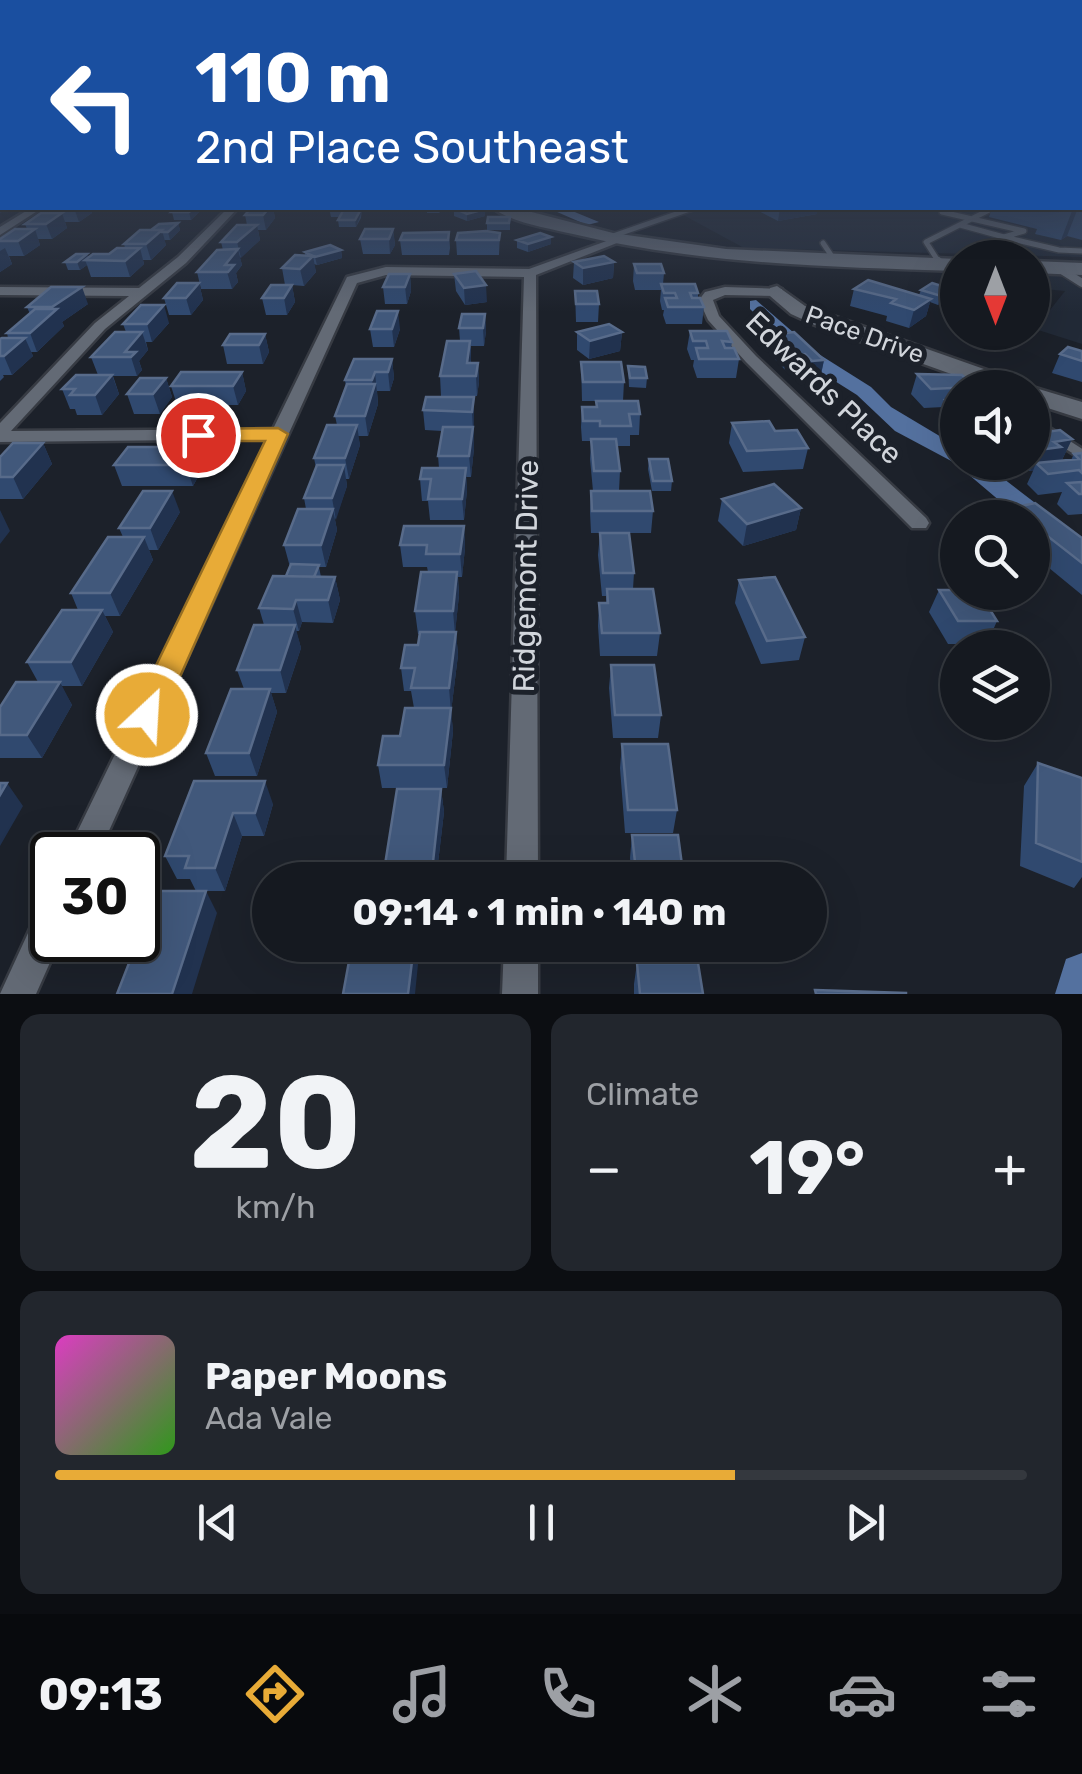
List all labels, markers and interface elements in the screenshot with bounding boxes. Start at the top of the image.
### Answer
text: 110 m [195,37,391,120]
icon: left [30,40,160,170]
text: 2nd Place Southeast [195,121,629,174]
north arrow [940,240,1050,350]
map controls [940,240,1050,740]
street label: Pace Drive [802,300,928,369]
street label: Edwards Place [738,304,910,472]
button: sound [940,370,1050,480]
pin [156,393,241,478]
icon: arrive [171,408,226,463]
street label: Ridgemont Drive [506,459,546,693]
button: search [940,500,1050,610]
button: layers [940,630,1050,740]
position arrow [95,663,199,767]
speed limit sign: 30 [30,832,160,962]
text: 09:14 · 1 min · 140 m [352,889,727,935]
text: 20 [189,1045,362,1200]
text: Climate [586,1075,699,1113]
text: 19° [749,1124,865,1213]
text: − [586,1136,622,1201]
text: + [993,1136,1027,1201]
text: km/h [236,1188,315,1226]
text: Paper Moons [205,1353,447,1399]
text: Ada Vale [205,1399,332,1437]
icon: previous [190,1495,245,1550]
icon: pause [514,1495,569,1550]
icon: next [838,1495,893,1550]
icon: directions [240,1659,310,1729]
icon: music [387,1659,457,1729]
icon: phone [533,1659,603,1729]
icon: climate [680,1659,750,1729]
icon: car [827,1659,897,1729]
icon: filters [974,1659,1044,1729]
text: 09:13 [38,1668,163,1721]

